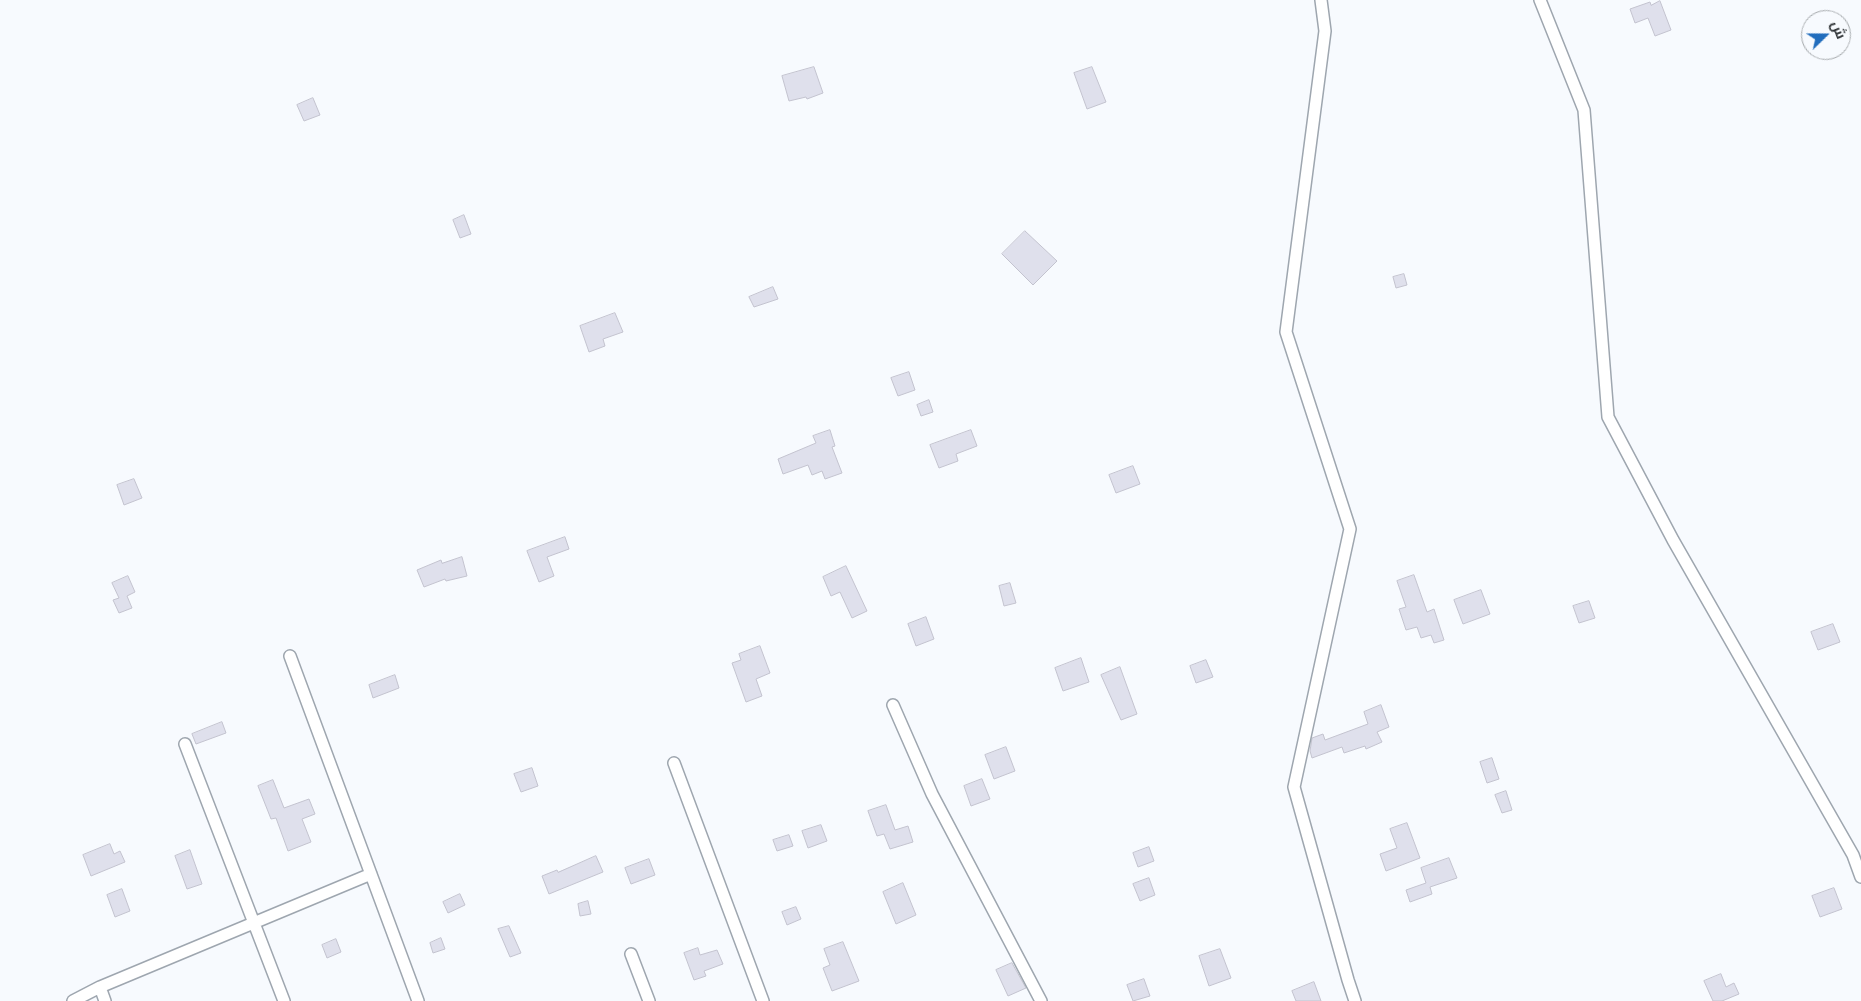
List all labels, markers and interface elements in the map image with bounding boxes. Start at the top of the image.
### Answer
north arrow [1801,10,1851,60]
text: ش [1826,18,1852,42]

